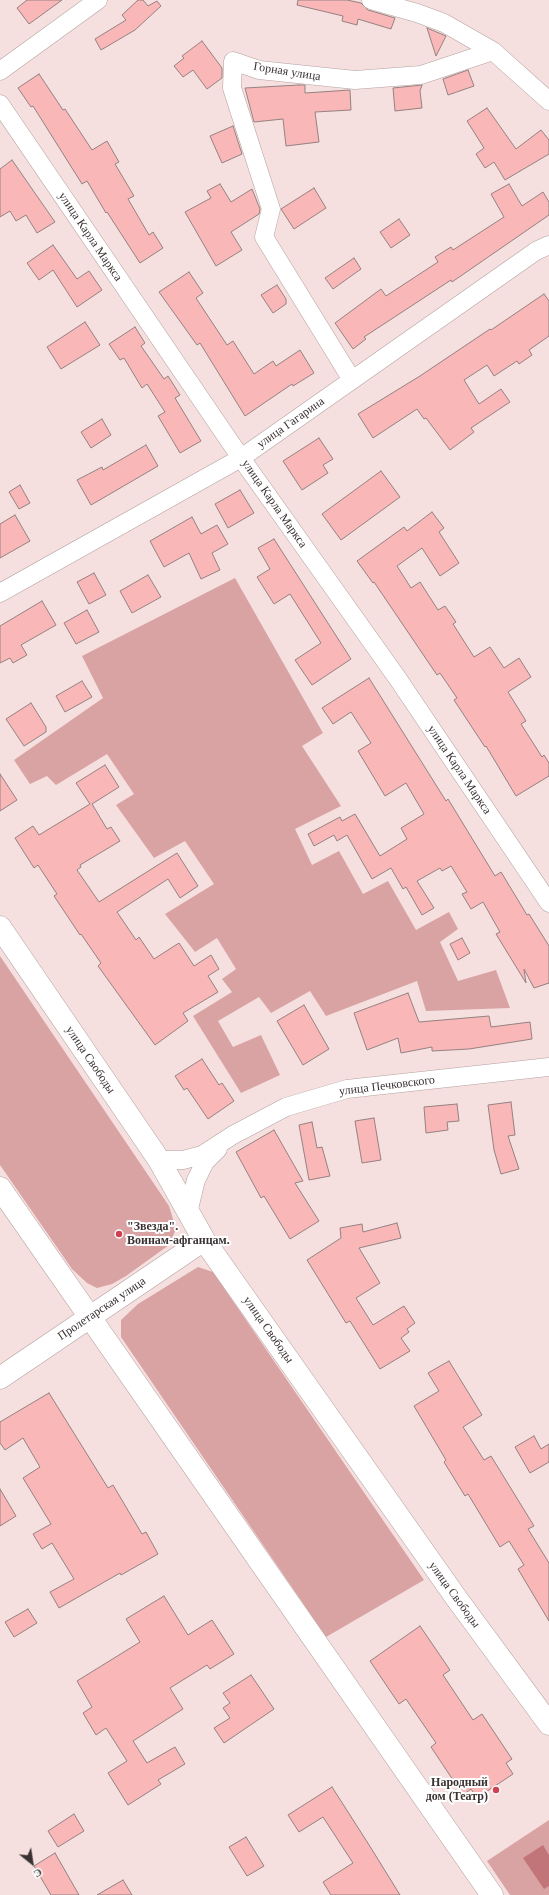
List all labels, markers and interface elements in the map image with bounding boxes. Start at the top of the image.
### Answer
street label: Горная улица [252,60,322,84]
street label: улица Карла Маркса [55,190,125,284]
street label: улица Гагарина [255,394,327,452]
street label: улица Карла Маркса [238,457,310,551]
street label: улица Карла Маркса [424,723,494,817]
street label: улица Свободы [62,1024,118,1096]
street label: улица Печковского [338,1073,436,1099]
place label: "Звезда". Воинам-афганцам. [127,1220,230,1248]
marker: "Звезда". Воинам-афганцам. [114,1229,124,1239]
street label: Пролетарская улица [55,1274,149,1344]
street label: улица Свободы [240,1294,296,1366]
street label: улица Свободы [425,1559,483,1631]
place label: Народный дом (Театр) [426,1776,488,1804]
marker: Народный дом (Театр) [491,1785,501,1795]
north arrow [12,1843,52,1883]
text: С [32,1866,44,1881]

